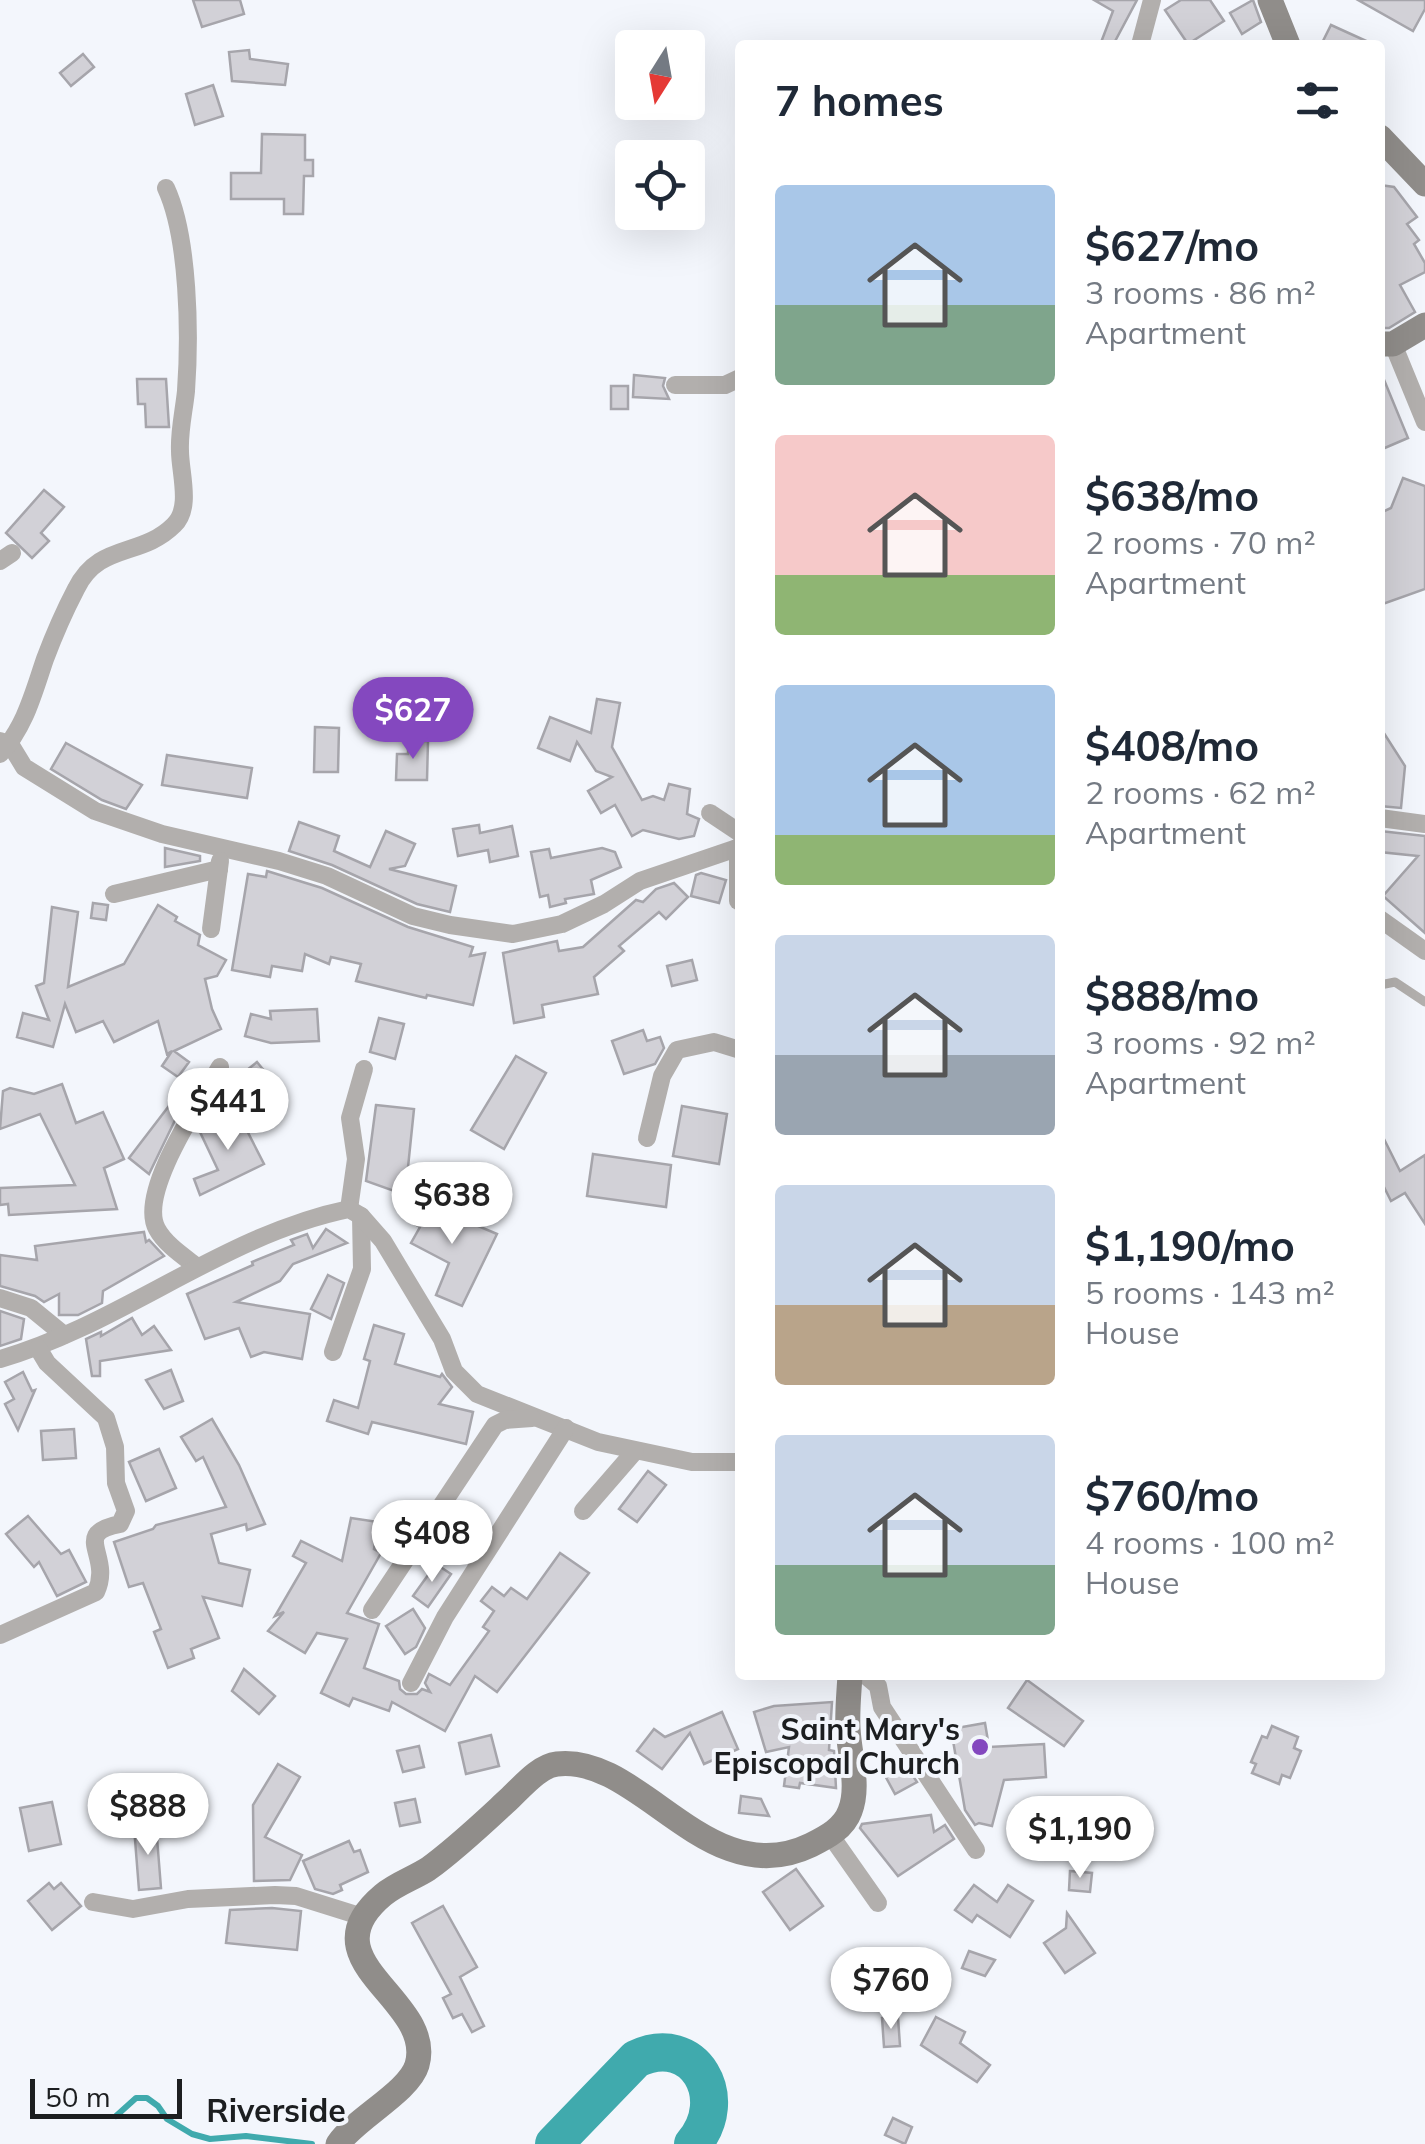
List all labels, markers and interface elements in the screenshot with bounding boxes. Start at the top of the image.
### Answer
north arrow [615,30,705,120]
map controls [615,30,705,230]
icon: filters [1290,73,1345,128]
text: 7 homes [775,74,944,127]
button: locate [615,140,705,230]
text: $627/mo [1085,219,1259,272]
icon: home [855,225,975,345]
text: 3 rooms · 86 m² [1085,272,1316,312]
text: Apartment [1085,312,1246,352]
text: $638/mo [1085,469,1259,522]
icon: home [855,475,975,595]
text: 2 rooms · 70 m² [1085,522,1316,562]
text: Apartment [1085,562,1246,602]
pin: $627 [354,677,472,762]
text: $627 [375,689,451,729]
text: $408/mo [1085,719,1259,772]
icon: home [855,725,975,845]
text: 2 rooms · 62 m² [1085,772,1316,812]
text: Apartment [1085,812,1246,852]
text: $888/mo [1085,969,1259,1022]
icon: home [855,975,975,1095]
text: 3 rooms · 92 m² [1085,1022,1316,1062]
text: Apartment [1085,1062,1246,1102]
pin: $441 [169,1068,287,1153]
text: $441 [190,1080,266,1120]
pin: $638 [393,1162,511,1247]
text: $638 [414,1174,490,1214]
text: $1,190/mo [1085,1219,1295,1272]
icon: home [855,1225,975,1345]
text: 5 rooms · 143 m² [1085,1272,1335,1312]
text: House [1085,1312,1180,1352]
text: $760/mo [1085,1469,1259,1522]
icon: home [855,1475,975,1595]
pin: $408 [373,1500,491,1585]
text: $408 [394,1512,470,1552]
text: 4 rooms · 100 m² [1085,1522,1335,1562]
text: House [1085,1562,1180,1602]
place label: Saint Mary's Episcopal Church [714,1710,960,1782]
marker: Saint Mary's Episcopal Church [969,1736,991,1758]
pin: $888 [89,1773,207,1858]
text: $888 [110,1785,186,1825]
pin: $1,190 [999,1796,1161,1881]
text: $1,190 [1028,1808,1132,1848]
pin: $760 [832,1947,950,2032]
text: $760 [853,1959,929,1999]
scale bar [30,2074,182,2118]
text: 50 m [45,2079,111,2114]
district label: Riverside [206,2090,346,2130]

